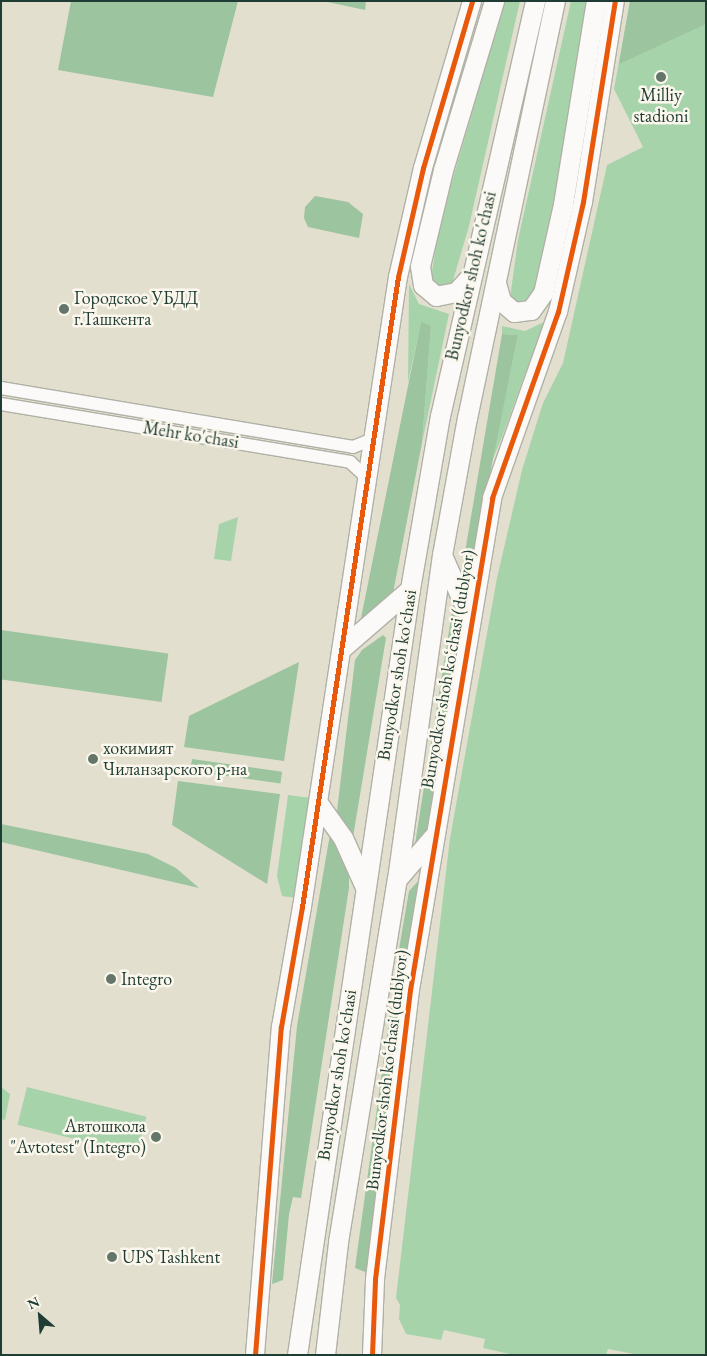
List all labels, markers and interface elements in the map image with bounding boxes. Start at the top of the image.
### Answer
marker: Milliy stadioni [655,71,667,83]
place label: Milliy stadioni [634,85,688,128]
street label: Bunyodkor shoh ko'chasi [441,189,501,363]
place label: Городское УБДД г.Ташкента [74,288,198,330]
marker: Городское УБДД г.Ташкента [58,303,70,315]
street label: Mehr ko'chasi [142,417,240,453]
street label: Bunyodkor shoh koʻchasi (dublyor) [416,548,480,790]
street label: Bunyodkor shoh ko'chasi [373,588,421,762]
place label: хокимият Чиланзарского р-на [103,738,247,781]
marker: хокимият Чиланзарского р-на [87,753,99,765]
street label: Bunyodkor shoh koʻchasi (dublyor) [362,949,412,1191]
place label: Integro [121,968,172,990]
marker: Integro [105,973,117,985]
street label: Bunyodkor shoh ko'chasi [313,988,361,1162]
place label: Автошкола "Avtotest" (Integro) [10,1116,146,1158]
marker: Автошкола "Avtotest" (Integro) [150,1131,162,1143]
place label: UPS Tashkent [122,1246,220,1268]
marker: UPS Tashkent [106,1251,118,1263]
north arrow [15,1291,65,1341]
text: N [24,1292,42,1313]

